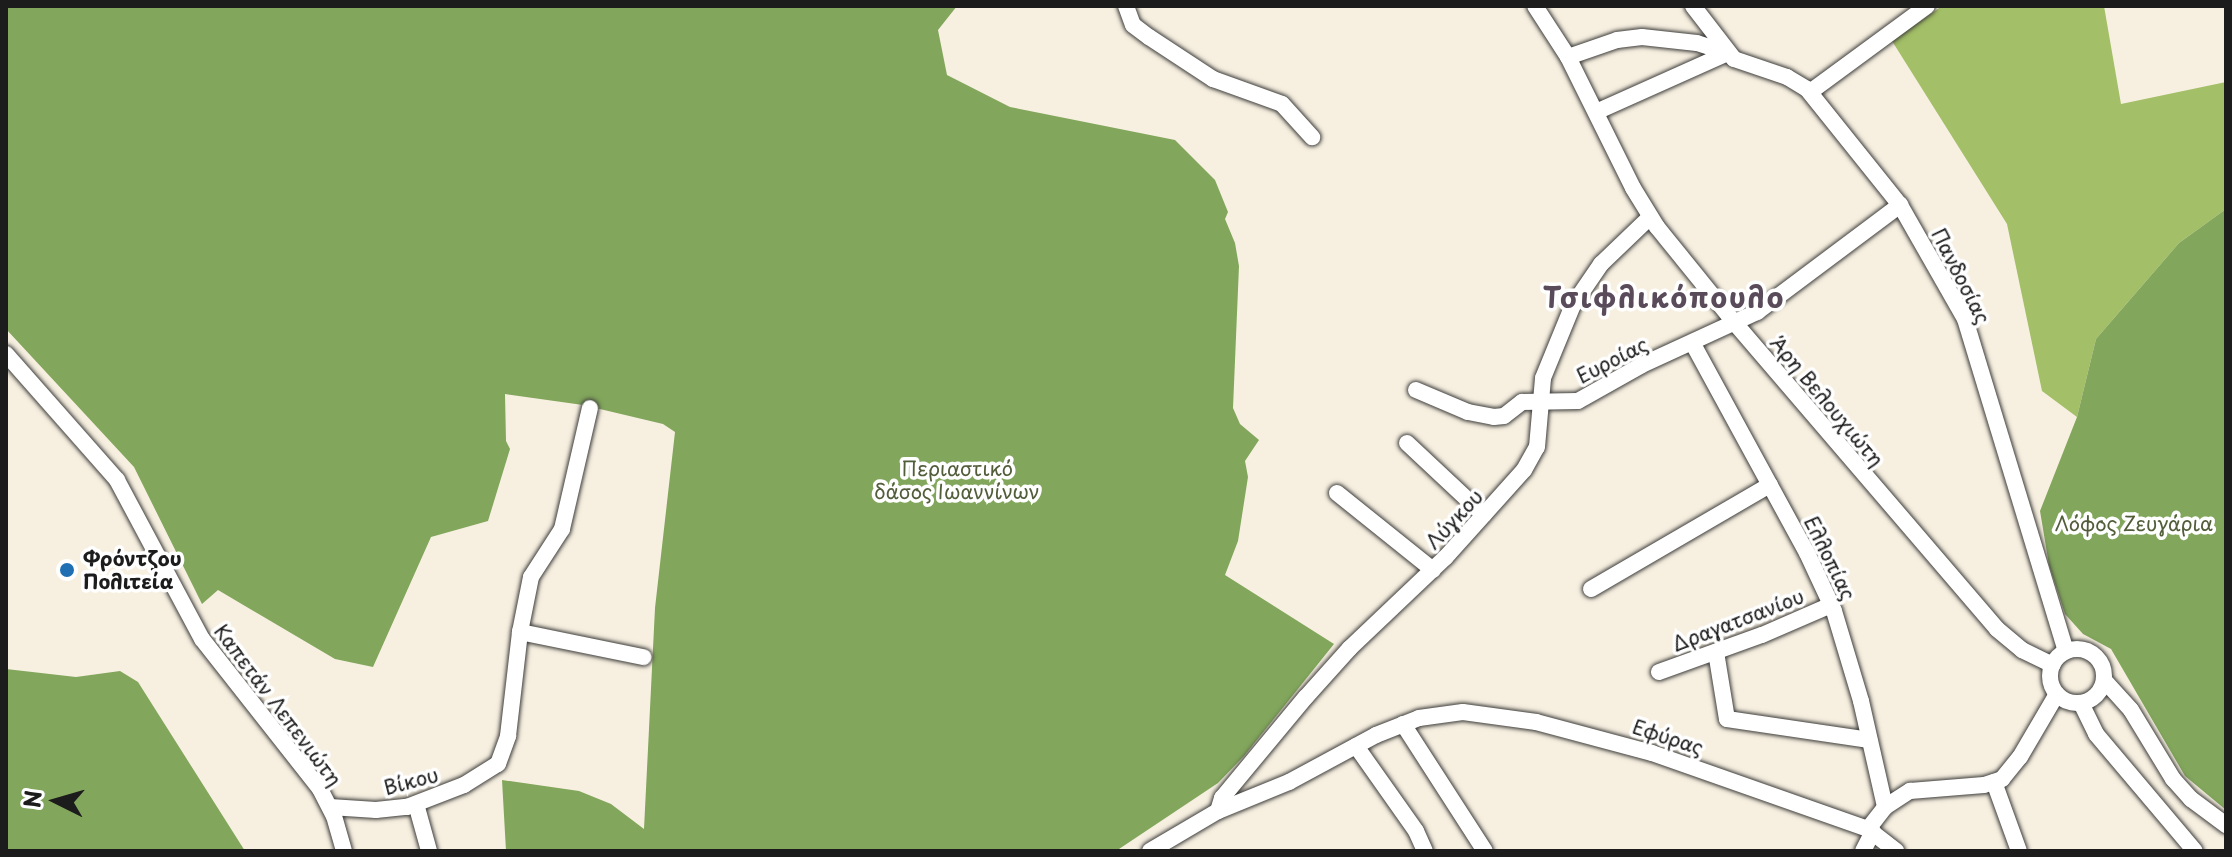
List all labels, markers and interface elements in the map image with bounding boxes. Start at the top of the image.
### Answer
street label: Πανδοσίας [1927,224,1995,328]
district label: Τσιφλικόπουλο [1542,280,1786,314]
street label: Άρη Βελουχιώτη [1765,331,1889,471]
street label: Ευροίας [1572,332,1652,388]
park label: Περιαστικό δάσος Ιωαννίνων [874,456,1040,503]
street label: Λύγκου [1420,484,1488,554]
park label: Λόφος Ζευγάρια [2055,511,2213,535]
street label: Ελλοπίας [1799,512,1861,604]
place label: Φρόντζου Πολιτεία [83,546,182,593]
marker: Φρόντζου Πολιτεία [58,561,76,579]
street label: Δραγατσανίου [1669,584,1807,656]
street label: Καπετάν Λεπενιώτη [209,619,347,791]
street label: Εφύρας [1629,714,1707,760]
north arrow [16,761,96,841]
street label: Βίκου [381,762,441,800]
text: N [14,789,49,809]

